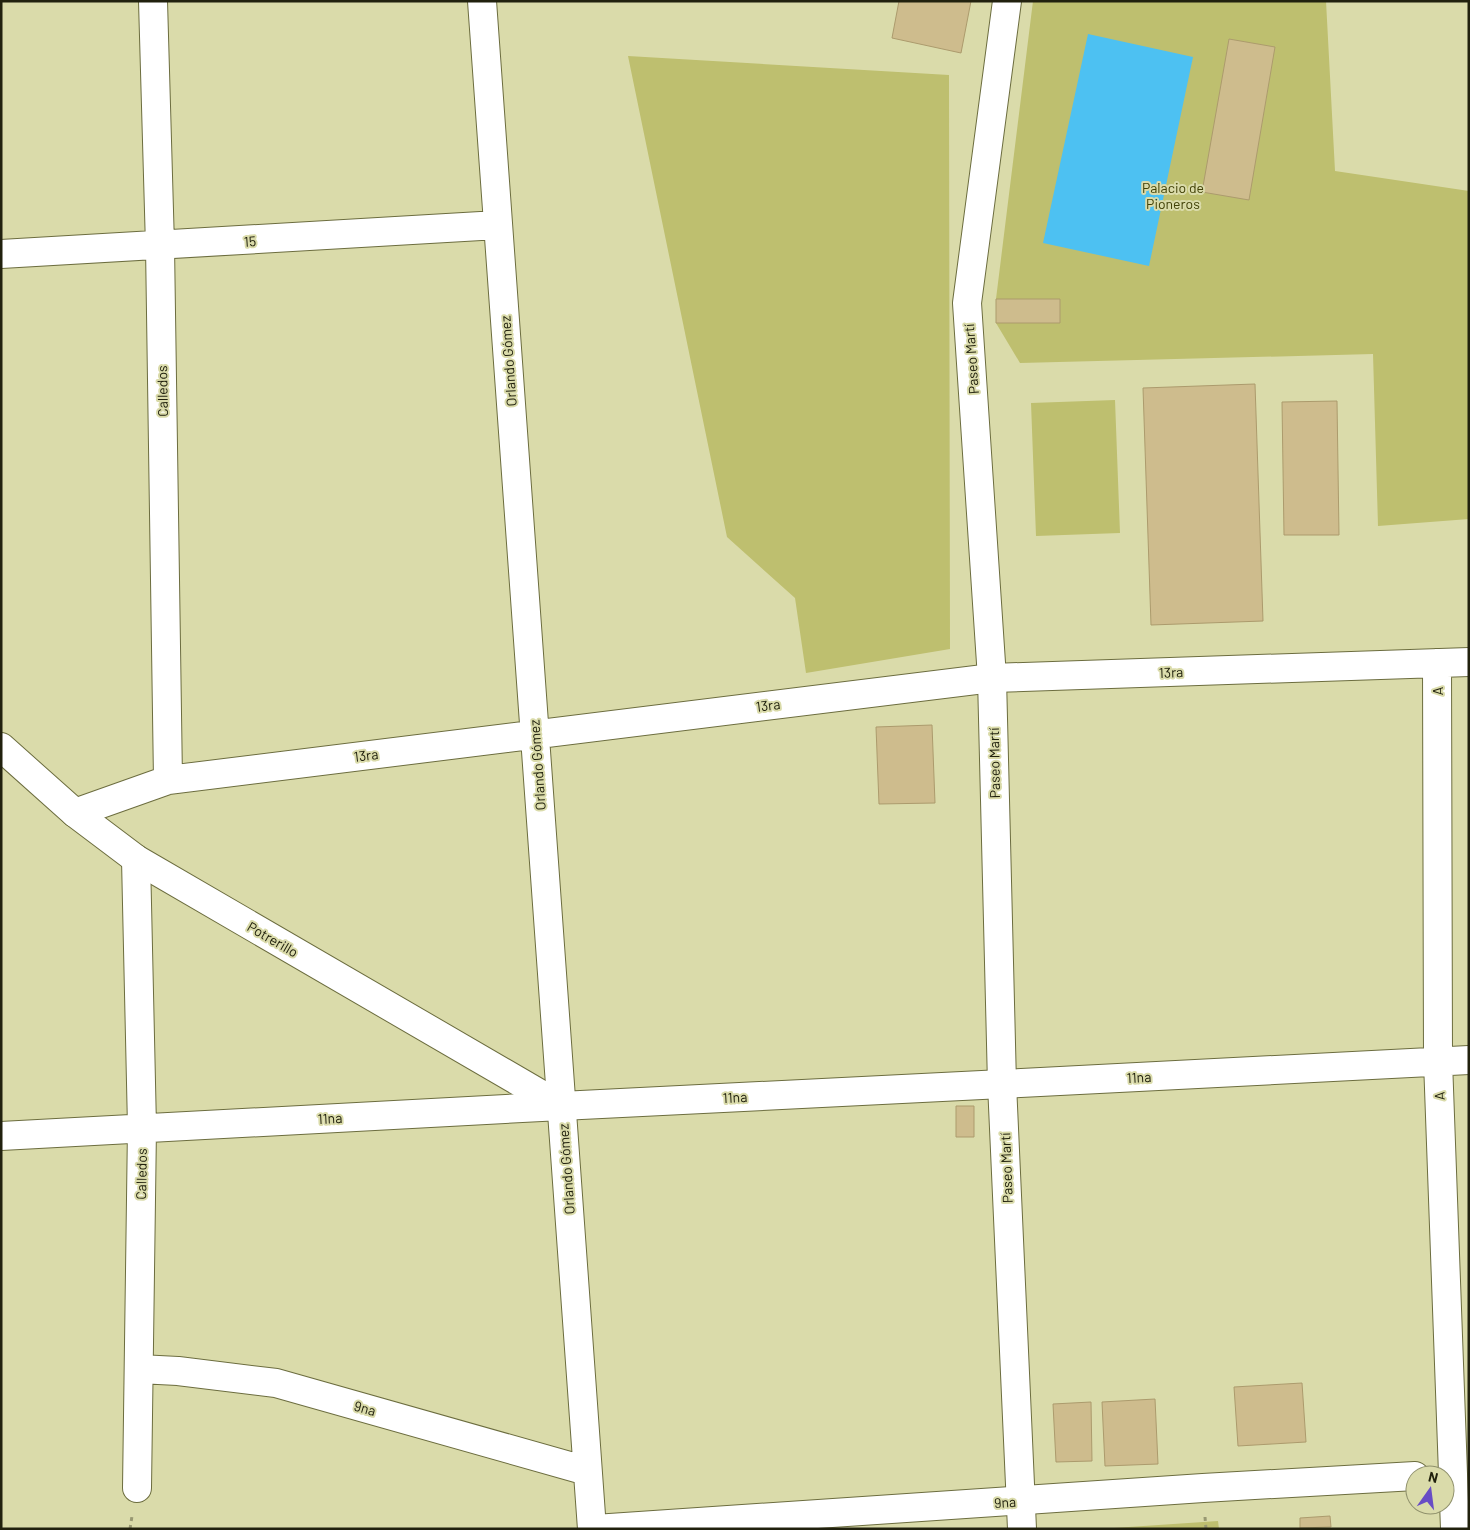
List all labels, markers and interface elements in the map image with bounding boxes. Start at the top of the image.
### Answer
park label: Palacio de Pioneros [1142,179,1204,212]
street label: 15 [243,232,257,250]
street label: Orlando Gómez [496,315,520,407]
street label: Paseo Martí [960,323,982,395]
street label: Calledos [153,365,171,417]
street label: 13ra [1159,663,1183,681]
street label: A [1429,686,1446,695]
street label: 13ra [755,695,781,715]
street label: Orlando Gómez [525,719,549,811]
street label: Paseo Martí [985,728,1003,798]
street label: 13ra [353,745,379,765]
street label: Potrerillo [245,918,301,960]
street label: 11na [1126,1068,1152,1086]
street label: 11na [722,1088,748,1106]
street label: A [1430,1091,1448,1101]
street label: 11na [317,1109,343,1127]
street label: Orlando Gómez [554,1123,578,1215]
street label: Paseo Martí [996,1132,1016,1204]
street label: Calledos [132,1148,150,1200]
street label: 9na [352,1397,378,1419]
north arrow [1405,1465,1455,1515]
text: N [1427,1468,1440,1486]
street label: 9na [993,1493,1017,1511]

